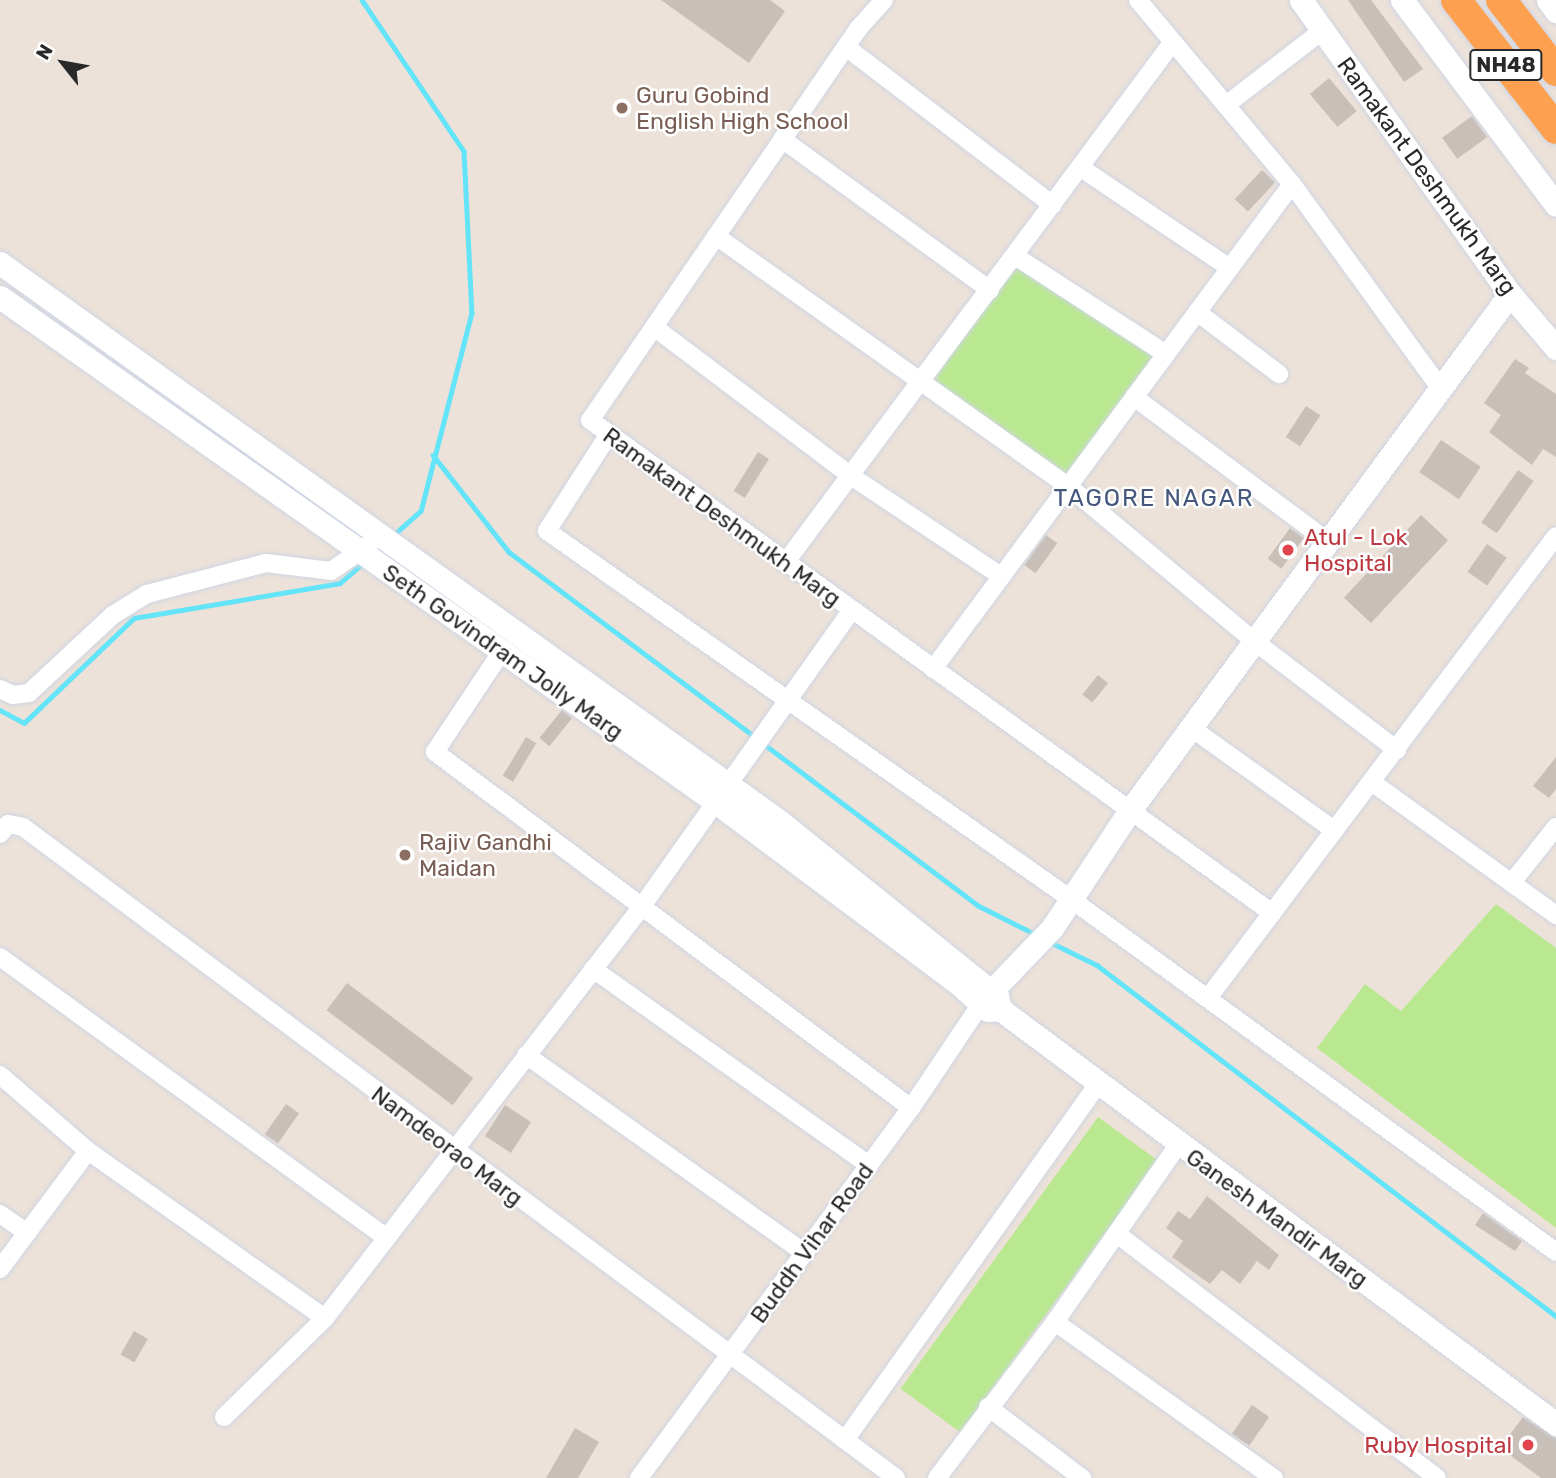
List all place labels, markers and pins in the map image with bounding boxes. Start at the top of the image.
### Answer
place label: Guru Gobind English High School [636,81,848,135]
marker: Guru Gobind English High School [614,100,630,116]
place label: Atul - Lok Hospital [1304,523,1407,577]
marker: Atul - Lok Hospital [1278,540,1298,560]
place label: Rajiv Gandhi Maidan [419,828,552,882]
marker: Rajiv Gandhi Maidan [397,847,413,863]
place label: Ruby Hospital [1364,1431,1512,1459]
marker: Ruby Hospital [1518,1435,1538,1455]

